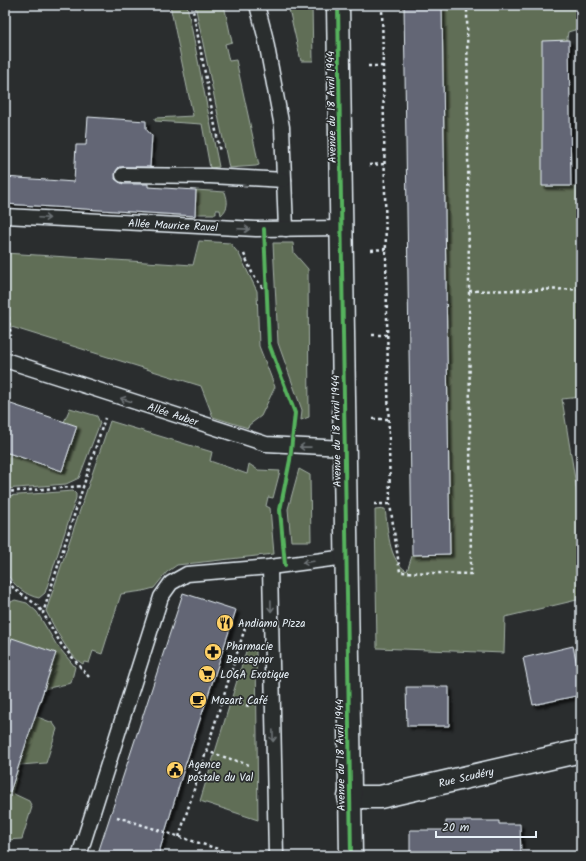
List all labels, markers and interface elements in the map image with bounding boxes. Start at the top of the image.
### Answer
street label: Avenue du 18 Avril 1944 [322,51,342,163]
one-way arrow [37,214,50,221]
street label: Allée Maurice Ravel [128,215,219,237]
one-way arrow [237,225,250,232]
street label: Avenue du 18 Avril 1944 [327,375,347,487]
one-way arrow [121,395,133,403]
street label: Allée Auber [145,398,202,432]
one-way arrow [299,443,312,450]
one-way arrow [302,558,315,566]
one-way arrow [267,599,275,612]
restaurant icon: Andiamo Pizza [215,613,235,633]
place label: Andiamo Pizza [238,615,305,633]
place label: Pharmacie Bensegnor [226,638,275,669]
pharmacy icon: Pharmacie Bensegnor [203,642,223,662]
supermarket icon: LOGA Exotique [197,664,217,684]
place label: LOGA Exotique [220,666,289,684]
cafe icon: Mozart Café [188,690,208,710]
place label: Mozart Café [211,692,269,710]
street label: Avenue du 18 Avril 1944 [331,699,351,811]
one-way arrow [269,729,277,742]
place label: Agence postale du Val [187,756,254,787]
public building icon: Agence postale du Val [165,760,185,780]
street label: Rue Scudéry [437,763,496,793]
scale bar [436,813,536,839]
text: 20 m [442,818,470,837]

